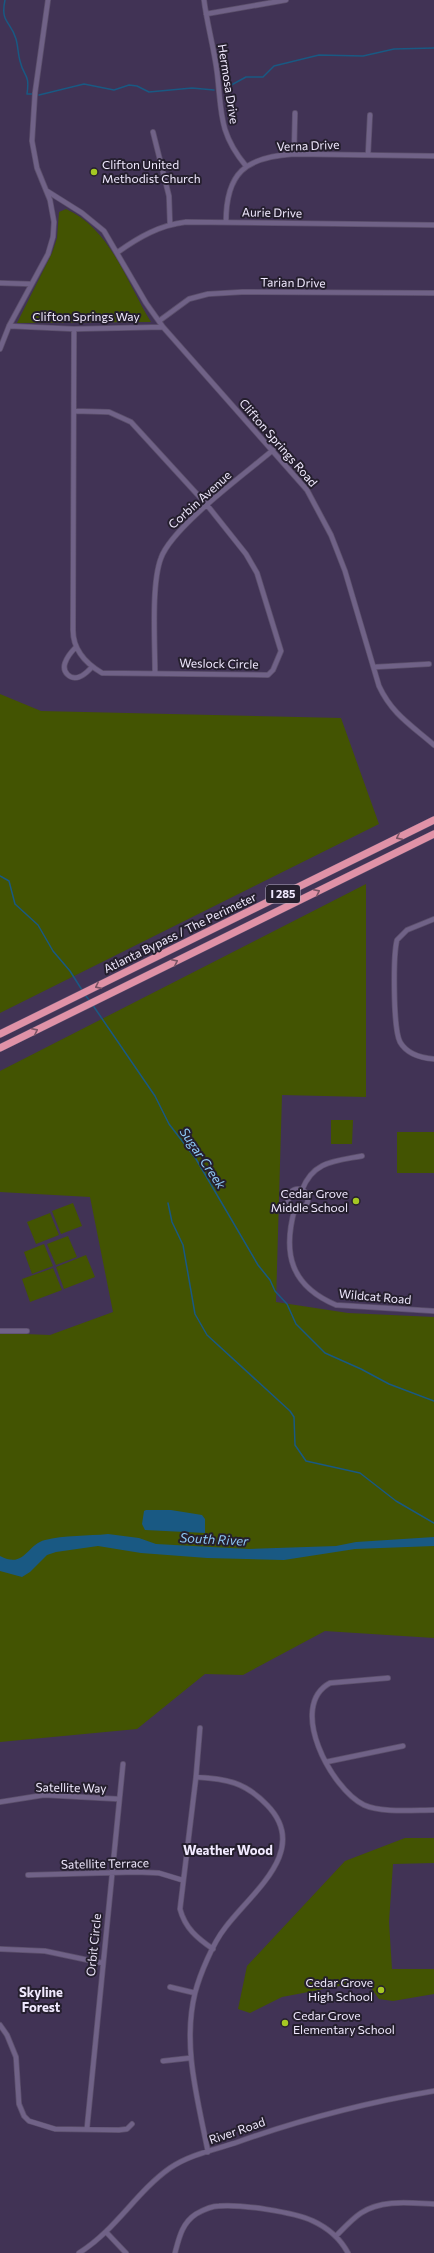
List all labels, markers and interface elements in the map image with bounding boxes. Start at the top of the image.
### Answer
street label: Hermosa Drive [216,43,242,125]
street label: Verna Drive [276,137,340,153]
place label: Clifton United Methodist Church [102,157,201,185]
marker: Clifton United Methodist Church [89,167,99,177]
street label: Aurie Drive [242,204,302,220]
street label: Tarian Drive [260,274,326,290]
street label: Clifton Springs Way [32,309,140,323]
street label: Clifton Springs Road [237,396,321,489]
street label: Corbin Avenue [165,467,234,531]
street label: Weslock Circle [179,655,259,671]
one-way arrow [396,832,403,840]
road number: I 285 [266,885,300,903]
street label: Atlanta Bypass / The Perimeter [101,889,258,975]
one-way arrow [312,889,320,897]
one-way arrow [171,959,178,967]
one-way arrow [95,981,102,989]
one-way arrow [31,1028,38,1036]
water label: Sugar Creek [177,1124,230,1193]
place label: Cedar Grove Middle School [271,1186,348,1214]
marker: Cedar Grove Middle School [351,1196,361,1206]
street label: Wildcat Road [338,1286,412,1306]
water label: South River [179,1529,249,1549]
street label: Satellite Way [35,1779,107,1795]
district label: Weather Wood [183,1842,273,1858]
street label: Satellite Terrace [61,1855,149,1871]
street label: Orbit Circle [83,1913,103,1977]
place label: Cedar Grove High School [306,1975,373,2003]
district label: Skyline Forest [19,1984,63,2015]
marker: Cedar Grove High School [376,1985,386,1995]
place label: Cedar Grove Elementary School [293,2008,395,2036]
marker: Cedar Grove Elementary School [280,2018,290,2028]
street label: River Road [207,2114,267,2146]

